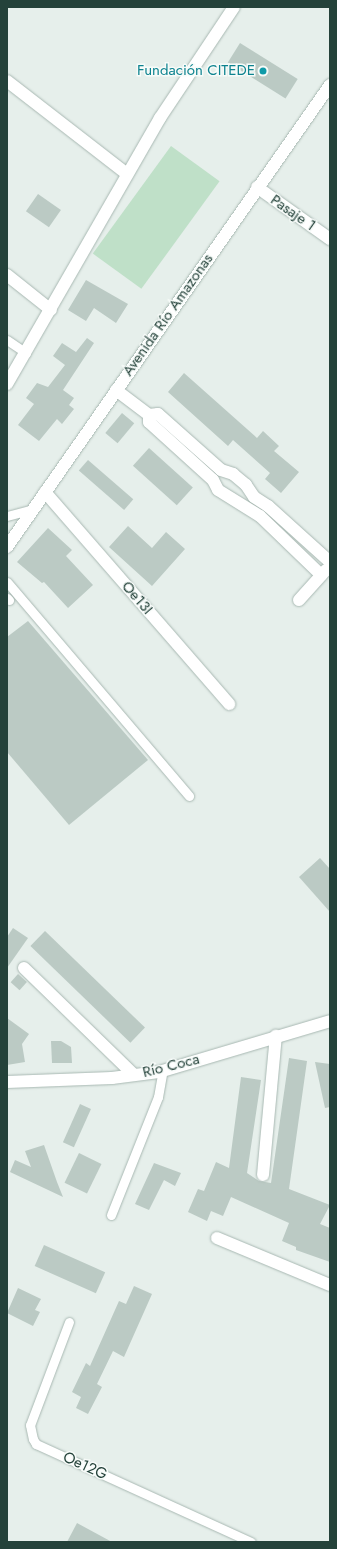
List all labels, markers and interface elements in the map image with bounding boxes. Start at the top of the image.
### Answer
place label: Fundación CITEDE [137,62,255,80]
marker: Fundación CITEDE [258,66,268,76]
street label: Pasaje 1 [267,191,319,235]
street label: Avenida Río Amazonas [119,250,217,380]
street label: Oe13I [118,578,156,618]
street label: Río Coca [141,1050,201,1082]
street label: Oe12G [60,1448,110,1484]

